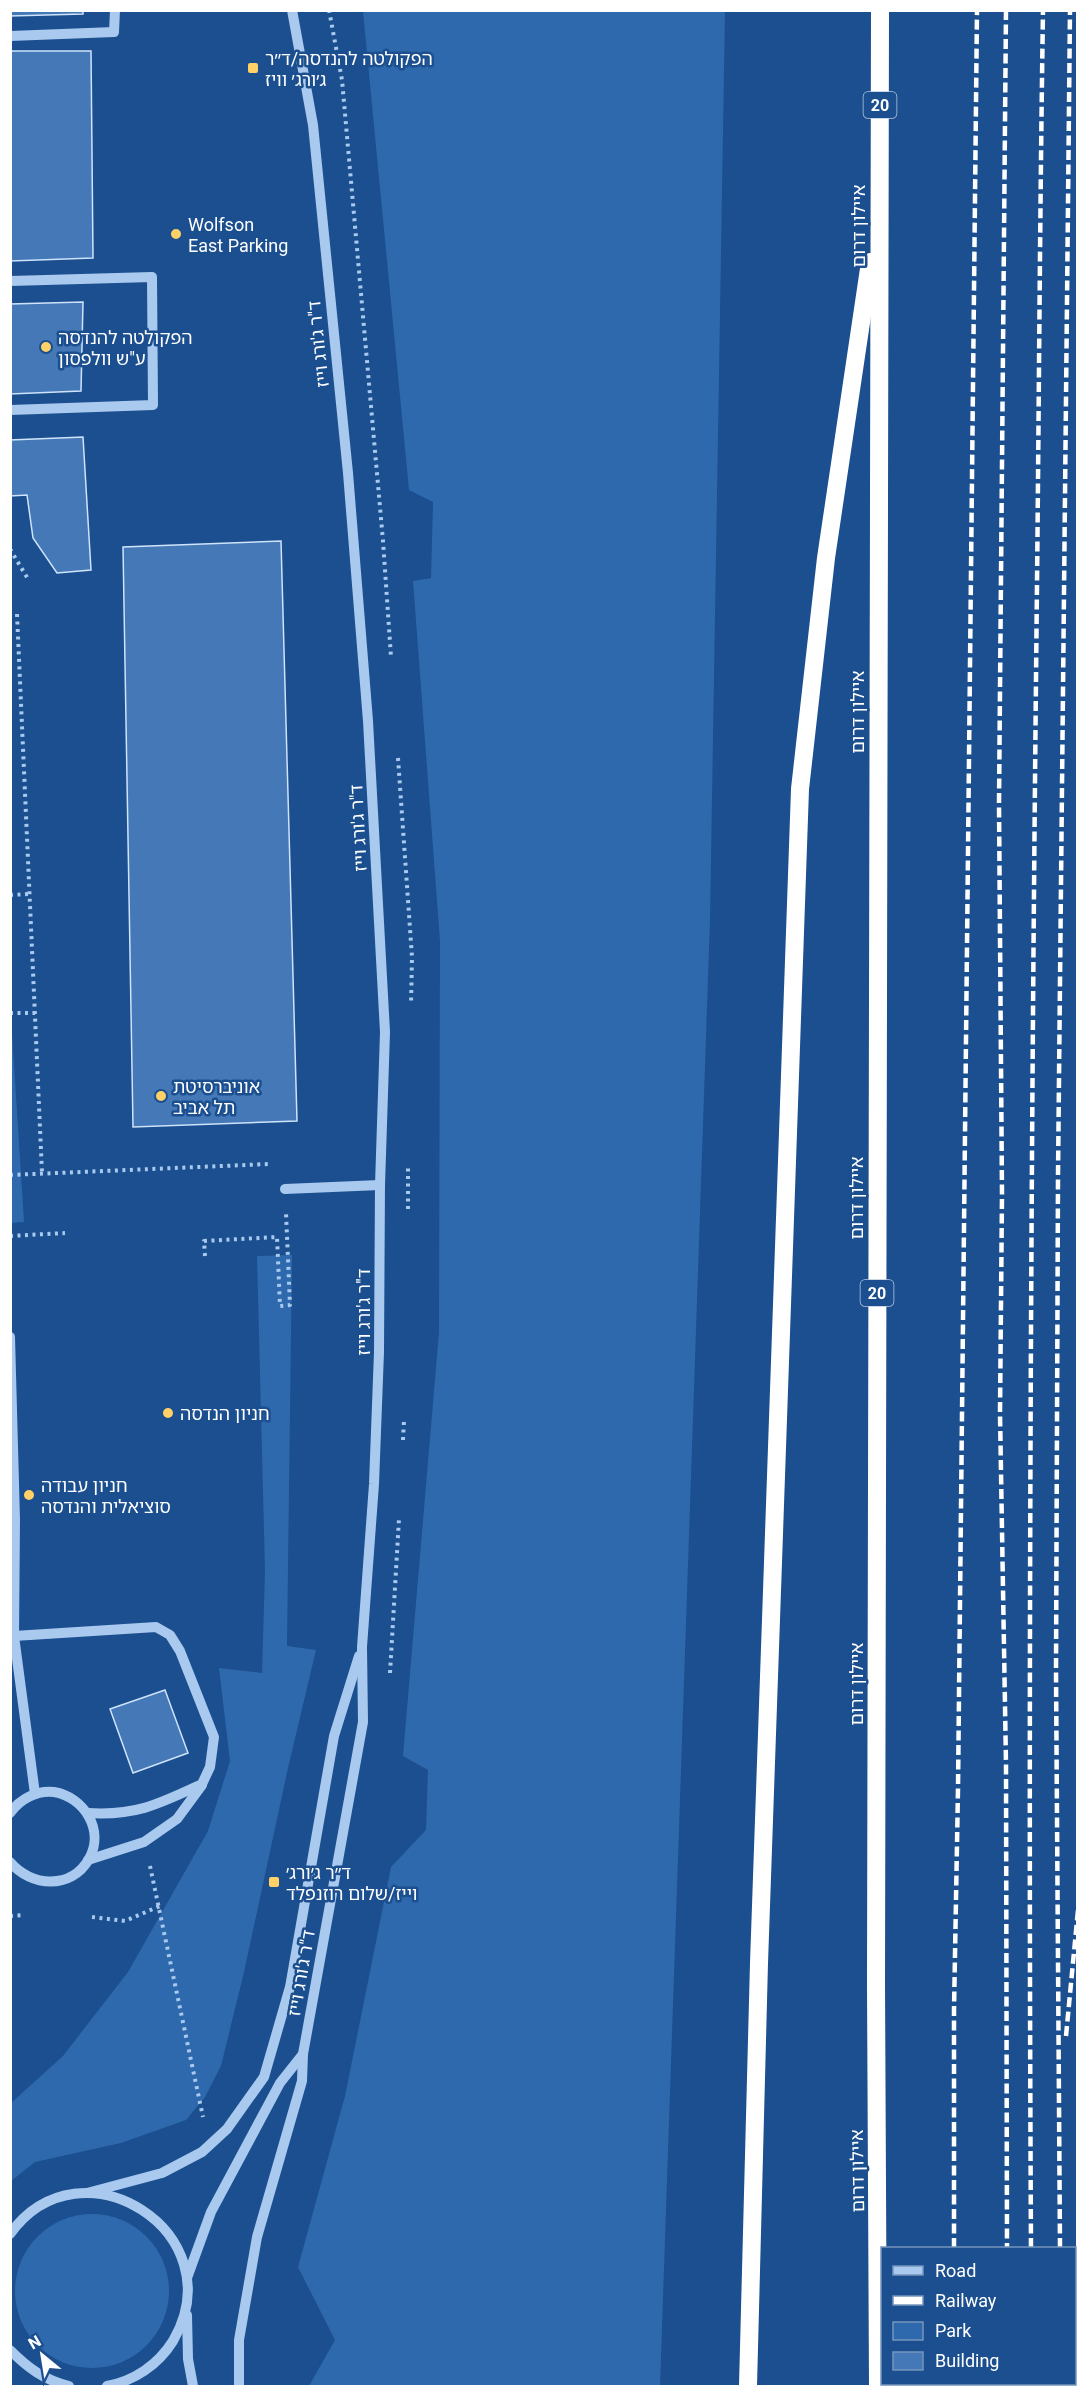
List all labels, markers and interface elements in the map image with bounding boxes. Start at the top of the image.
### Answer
place label: הפקולטה להנדסה/ד״ר ג׳ורג׳ וויז [265,48,433,90]
marker: הפקולטה להנדסה/ד״ר ג׳ורג׳ וויז [246,61,260,75]
road number: 20 [864,92,896,118]
street label: איילון דרום [848,185,869,267]
place label: Wolfson East Parking [188,214,288,256]
marker: Wolfson East Parking [169,227,183,241]
street label: ד"ר ג'ורג וייז [303,299,333,388]
place label: הפקולטה להנדסה ע"ש וולפסון [58,327,193,369]
marker: הפקולטה להנדסה ע"ש וולפסון [39,340,53,354]
street label: איילון דרום [847,671,868,753]
street label: ד"ר ג'ורג וייז [345,784,371,872]
place label: אוניברסיטת תל אביב [173,1076,260,1118]
marker: אוניברסיטת תל אביב [154,1089,168,1103]
street label: איילון דרום [846,1157,867,1239]
street label: ד"ר ג'ורג וייז [353,1268,374,1356]
road number: 20 [860,1280,894,1306]
place label: חניון הנדסה [180,1403,270,1424]
marker: חניון הנדסה [161,1406,175,1420]
place label: חניון עבודה סוציאלית והנדסה [41,1475,171,1517]
marker: חניון עבודה סוציאלית והנדסה [22,1488,36,1502]
street label: איילון דרום [846,1643,867,1725]
place label: ד״ר ג׳ורג׳ וייז/שלום רוזנפלד [286,1862,417,1904]
marker: ד״ר ג׳ורג׳ וייז/שלום רוזנפלד [267,1875,281,1889]
street label: ד"ר ג'ורג וייז [283,1928,319,2018]
street label: איילון דרום [846,2129,868,2213]
legend [881,2247,1076,2385]
text: Road [935,2260,976,2281]
text: Railway [935,2290,997,2311]
text: Park [935,2320,972,2341]
north arrow [12,2325,72,2385]
text: N [25,2331,44,2353]
text: Building [935,2350,999,2371]

